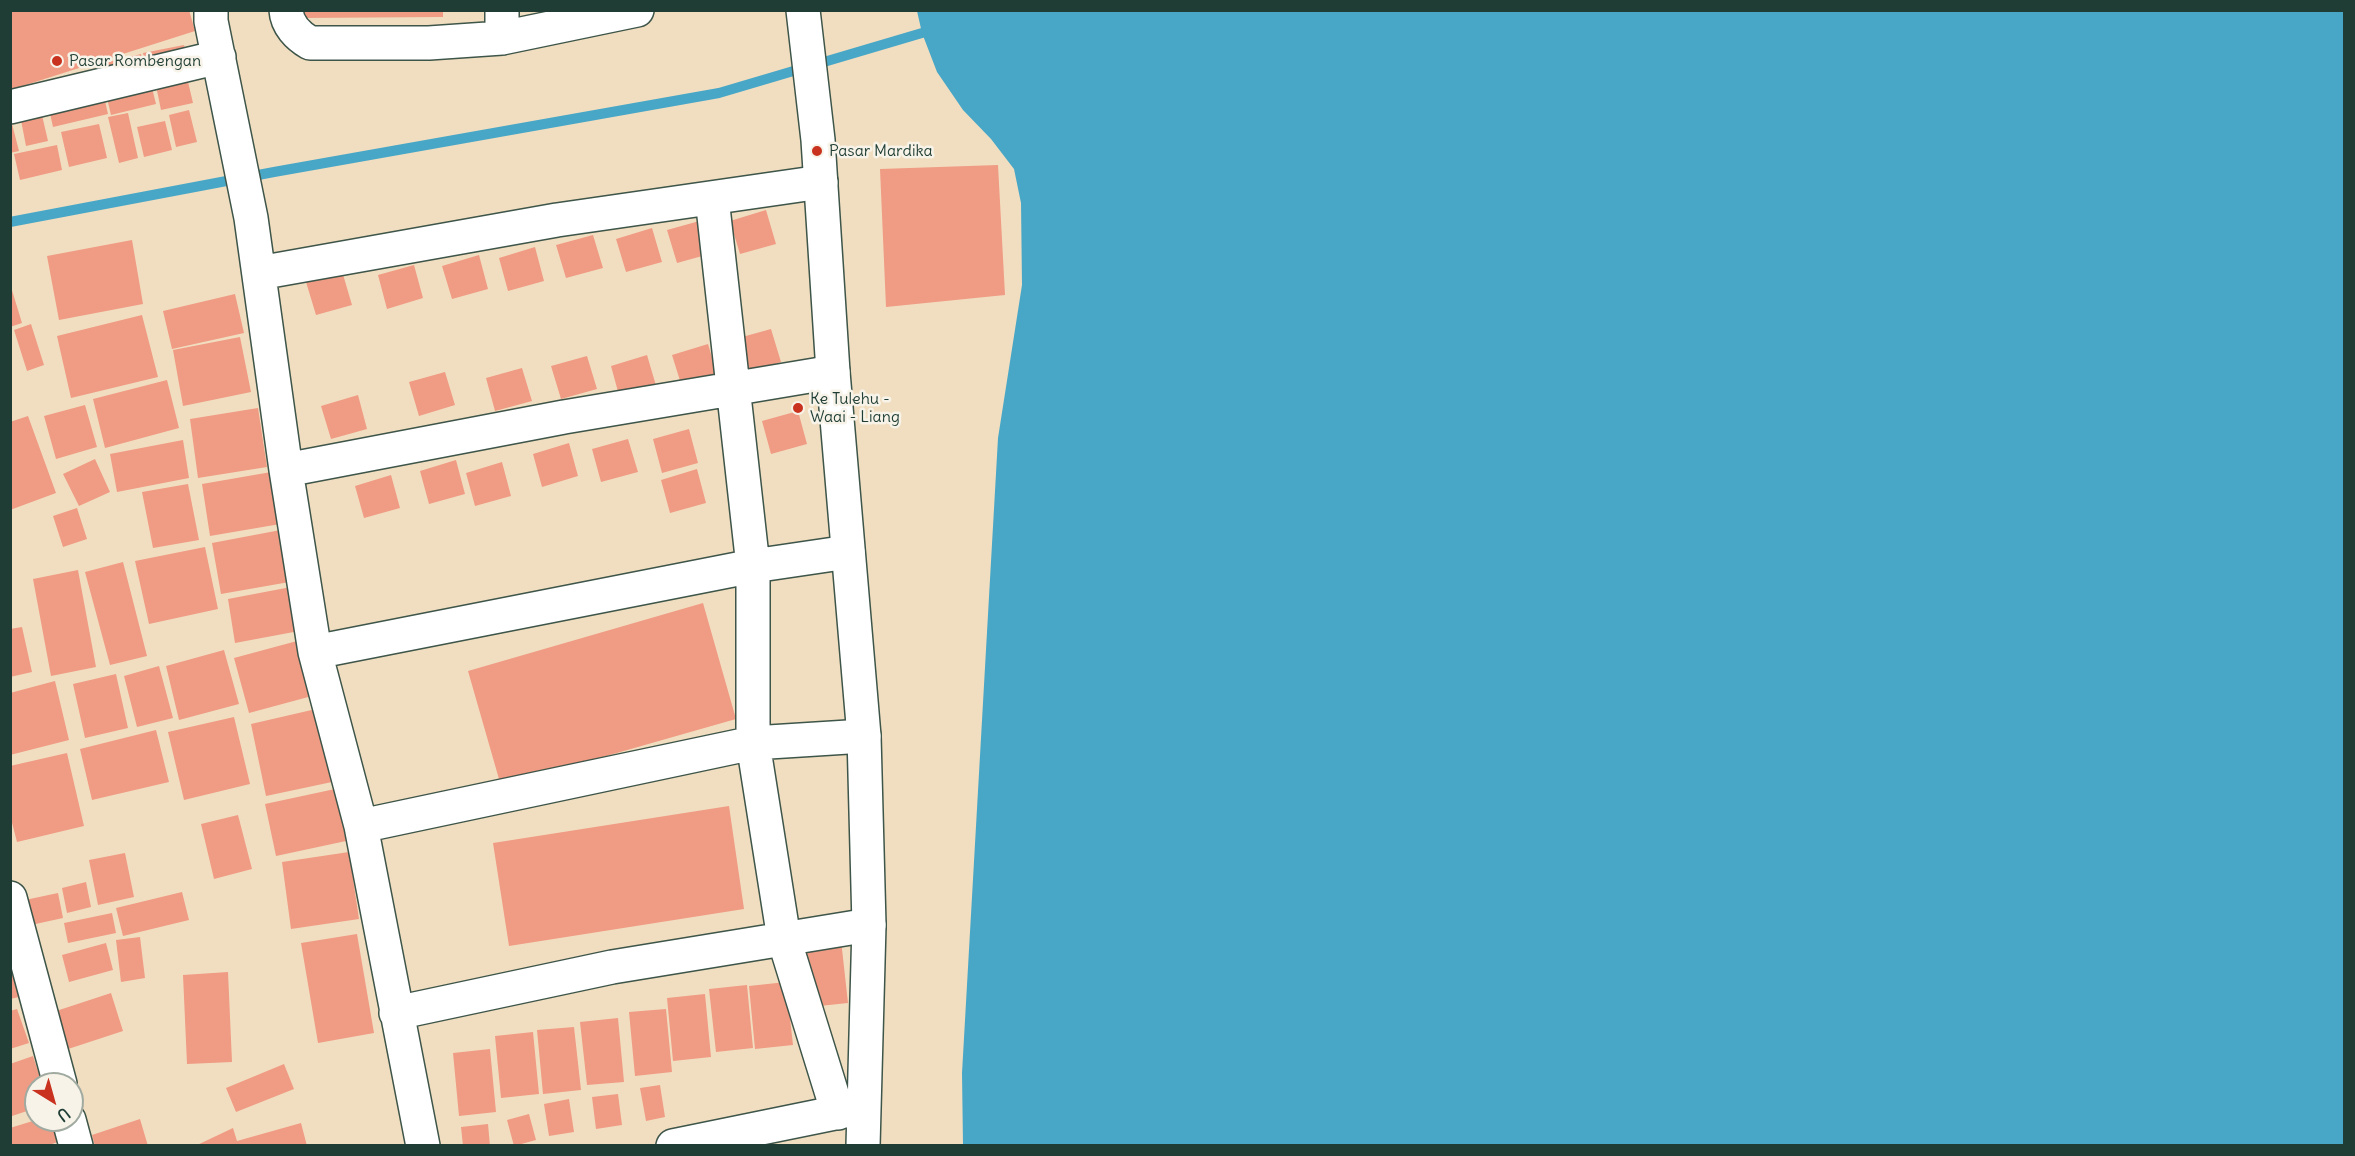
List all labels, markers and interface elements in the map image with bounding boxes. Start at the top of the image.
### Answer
place label: Pasar Rombengan [69,51,201,71]
marker: Pasar Rombengan [50,54,64,68]
place label: Pasar Mardika [829,141,933,161]
marker: Pasar Mardika [810,144,824,158]
place label: Ke Tulehu - Waai - Liang [810,389,900,427]
marker: Ke Tulehu - Waai - Liang [791,401,805,415]
north arrow [24,1072,84,1132]
text: U [53,1104,74,1126]

